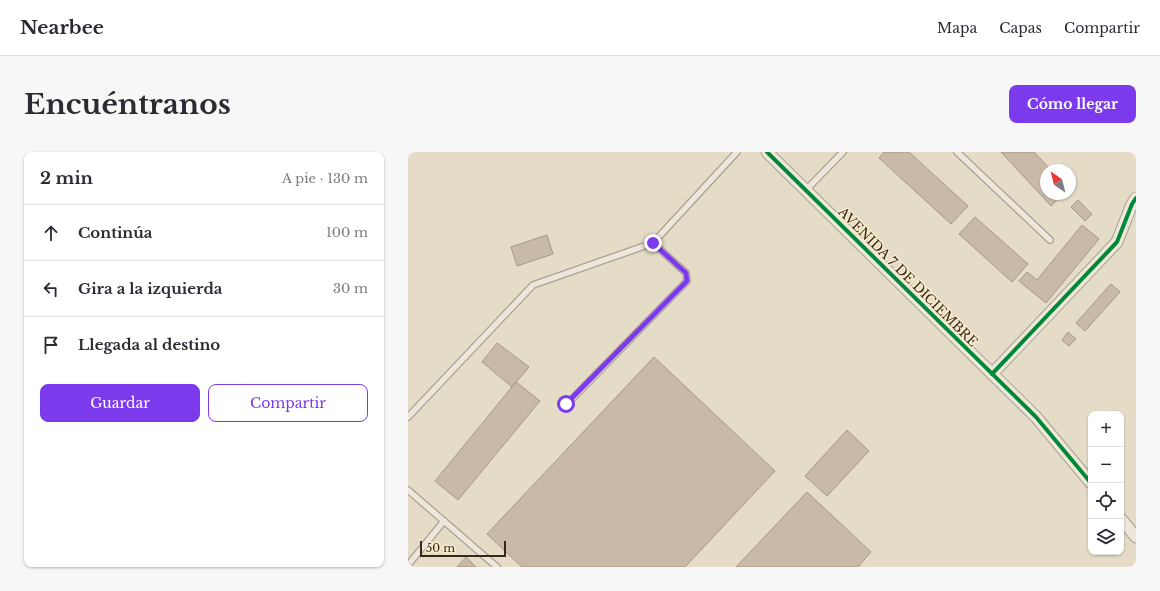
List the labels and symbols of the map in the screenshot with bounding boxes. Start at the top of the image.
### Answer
north arrow [1040,164,1076,200]
street label: AVENIDA 7 DE DICIEMBRE [834,203,981,350]
route end [644,234,662,252]
route start [557,395,575,413]
scale bar [420,539,506,558]

